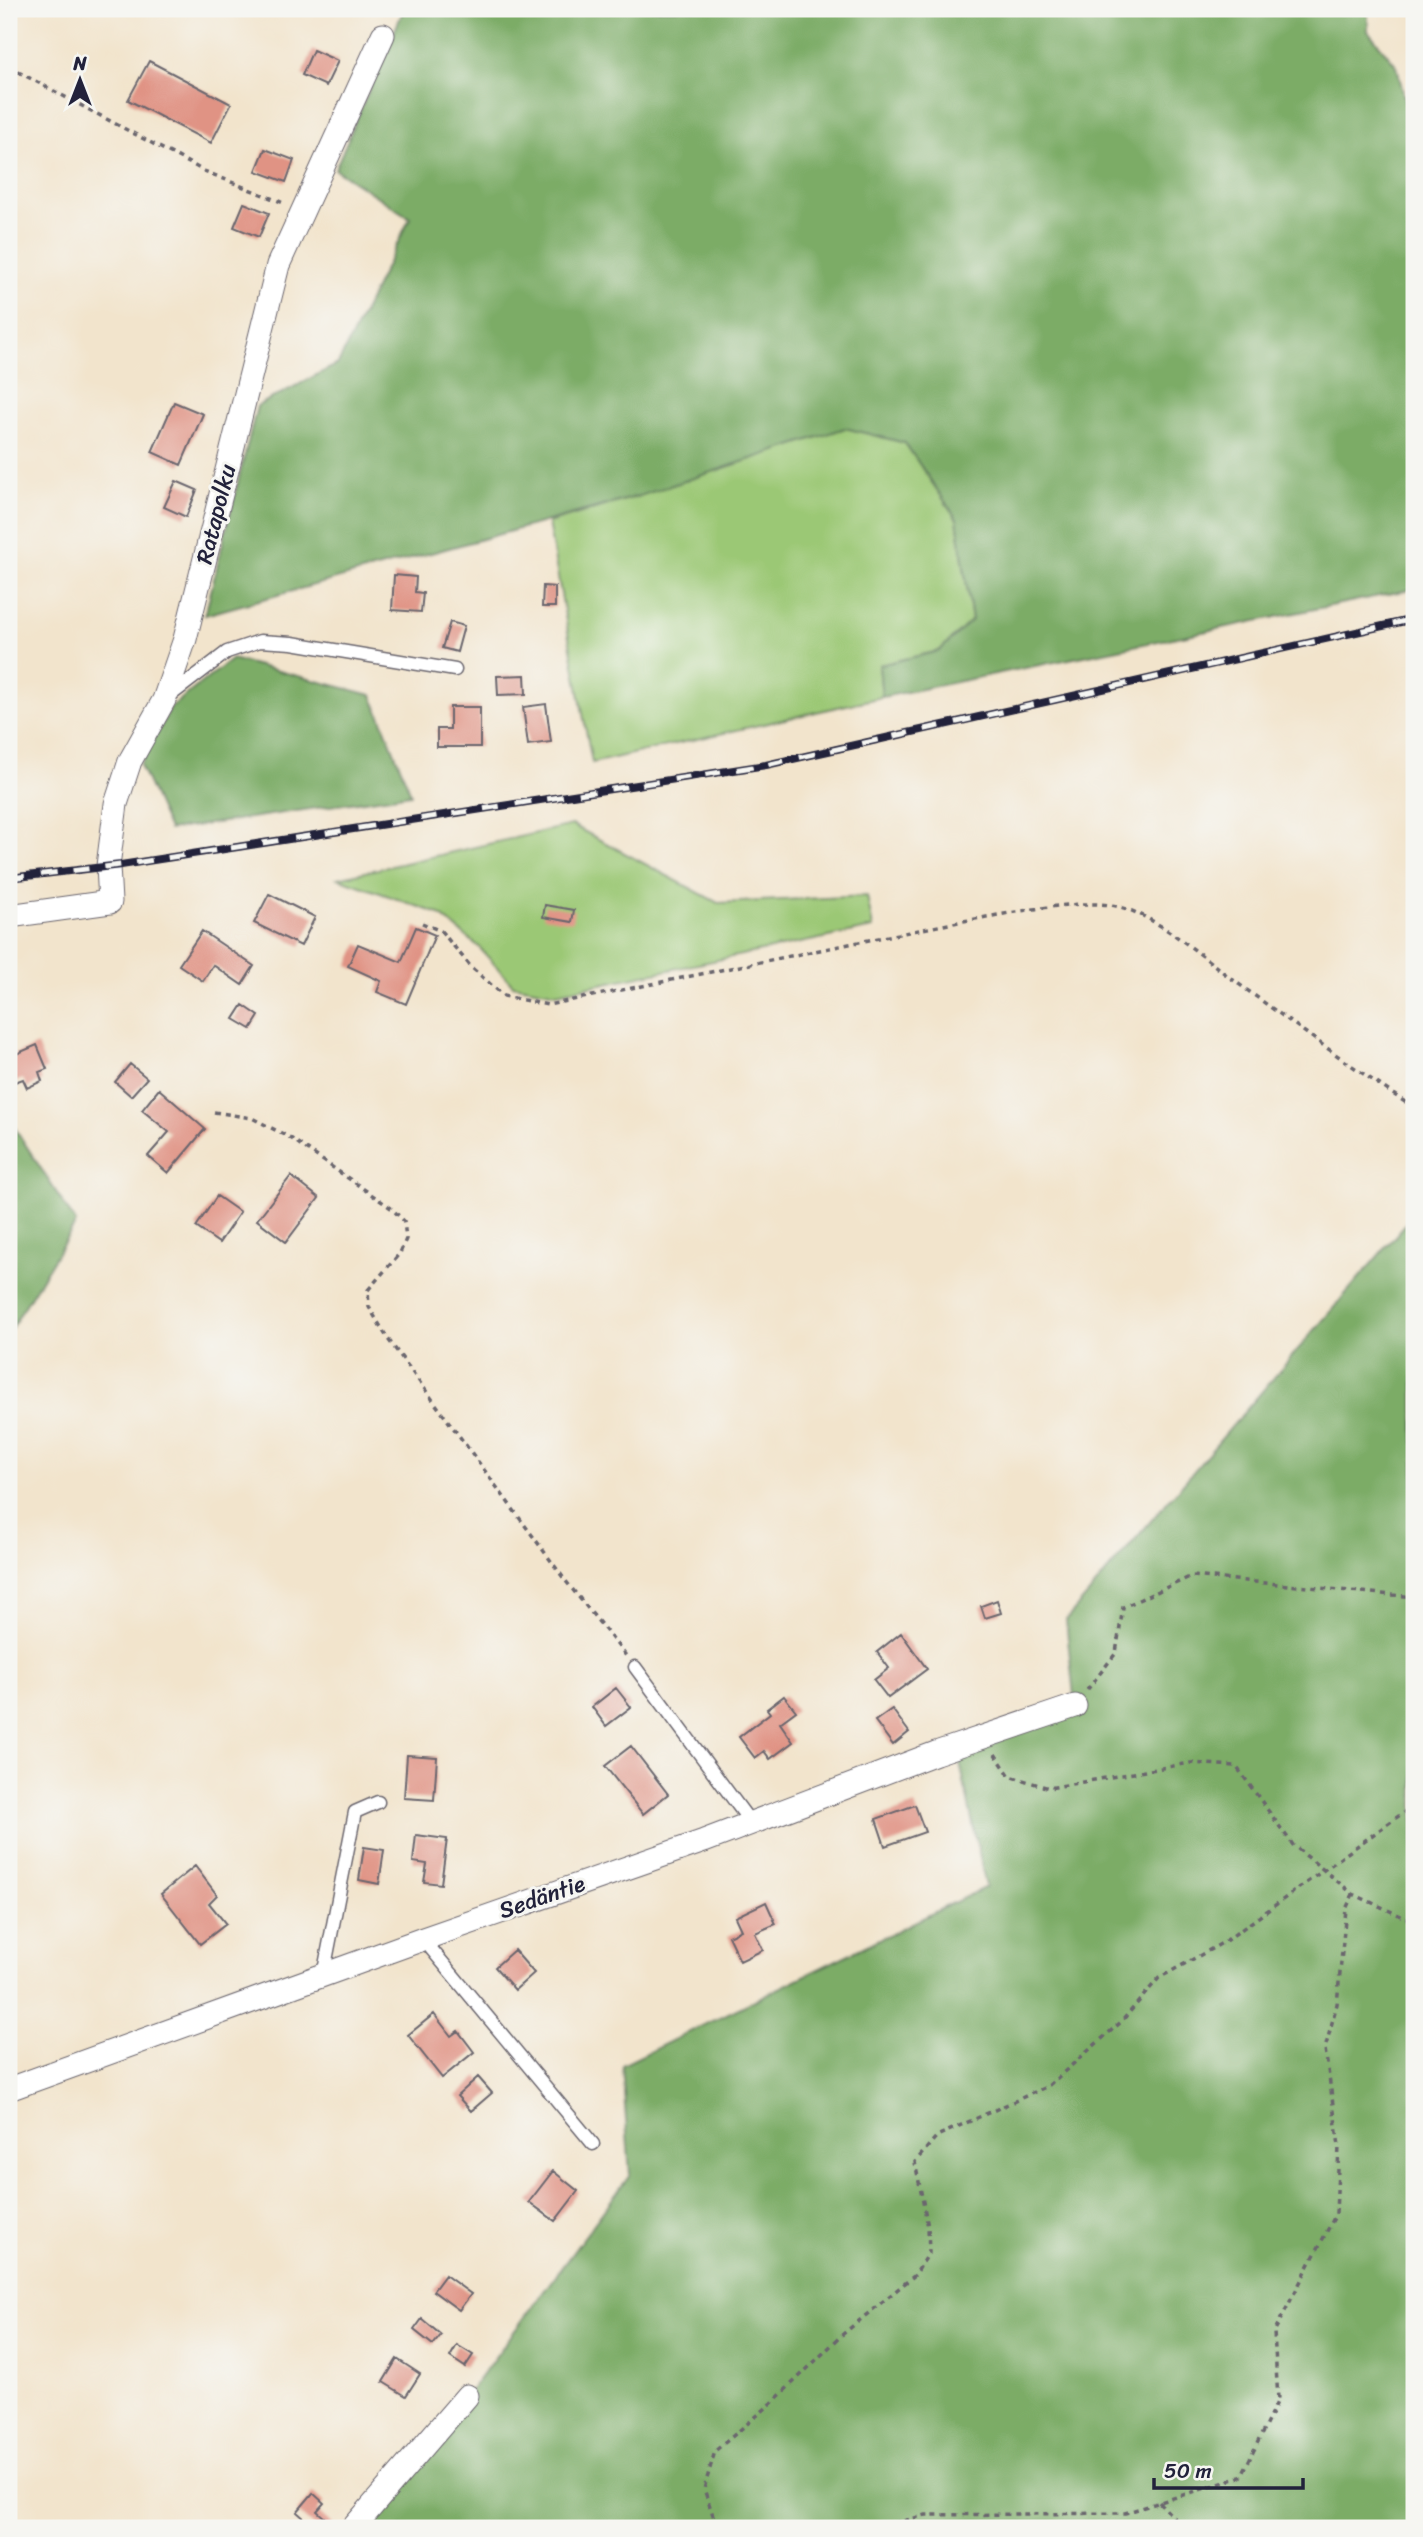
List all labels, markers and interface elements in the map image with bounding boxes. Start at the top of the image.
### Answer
north arrow [46,46,116,116]
text: N [72,47,87,80]
street label: Ratapolku [184,459,248,568]
street label: Sedäntie [493,1863,591,1931]
scale bar [1154,2446,1302,2490]
text: 50 m [1164,2452,1212,2490]

